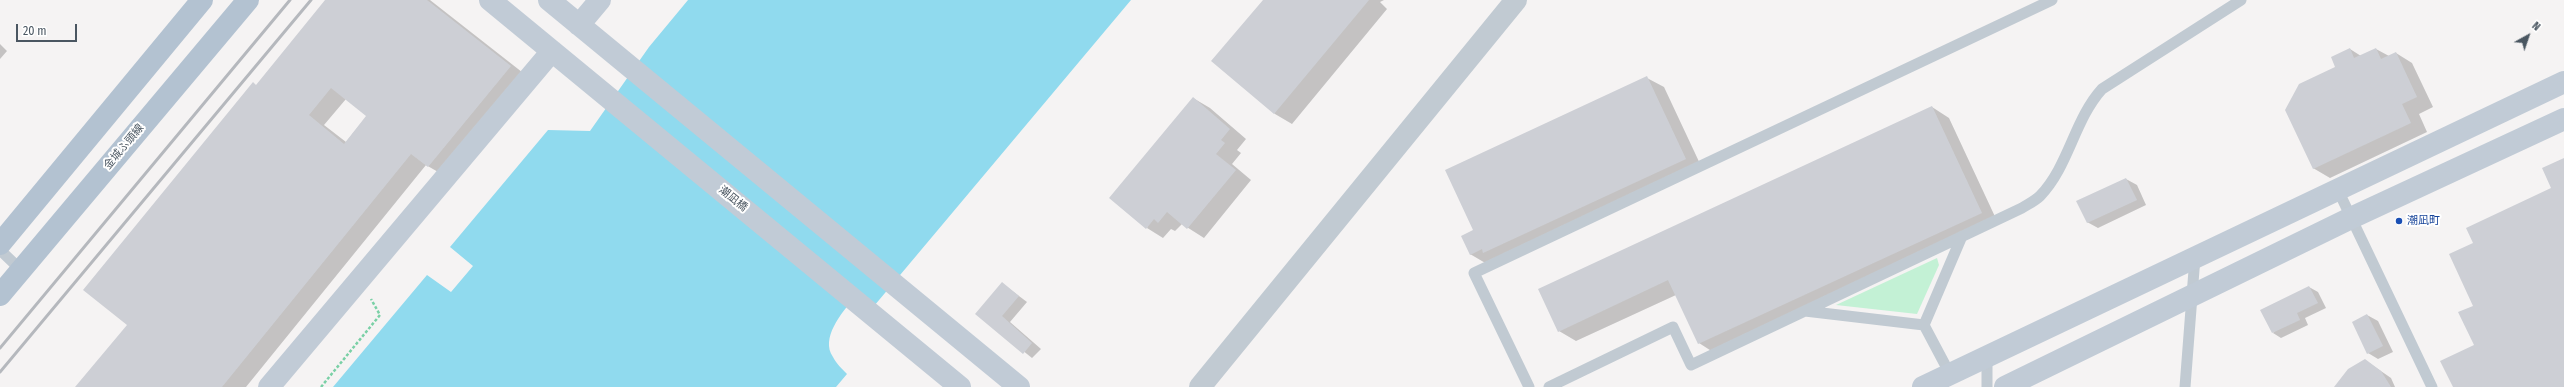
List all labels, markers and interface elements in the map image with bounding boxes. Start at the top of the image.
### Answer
scale bar [18,16,79,42]
north arrow [2508,16,2548,56]
text: N [2529,19,2543,34]
text: 20 m [23,24,47,38]
street label: 金城ふ頭線 [101,122,147,172]
street label: 潮凪橋 [716,183,750,215]
place label: 潮凪町 [2407,214,2440,228]
marker: 潮凪町 [2394,216,2404,226]

